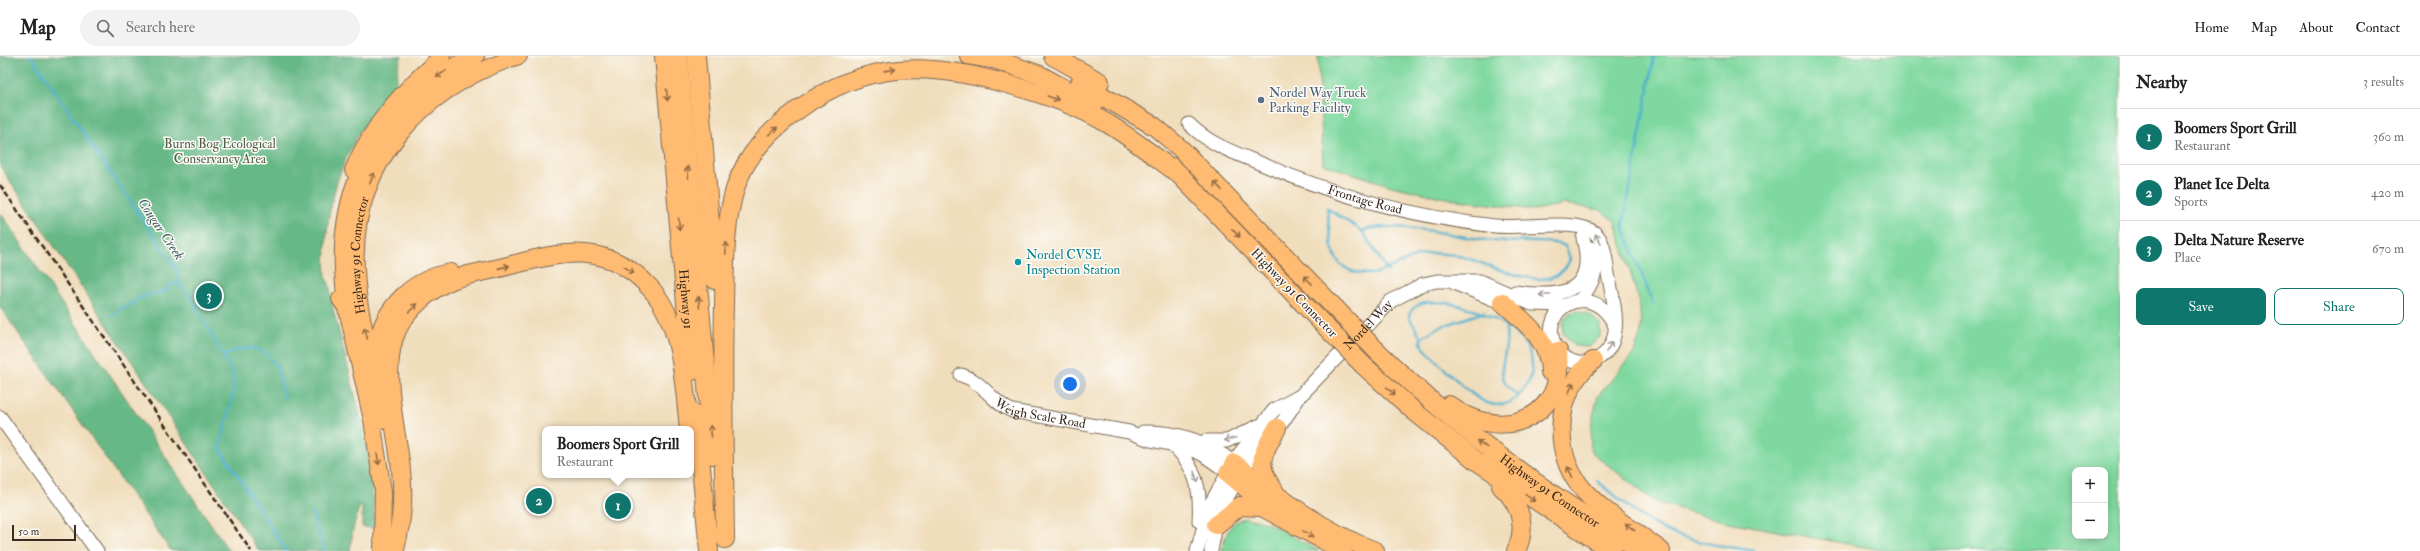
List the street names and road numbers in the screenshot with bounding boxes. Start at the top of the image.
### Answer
street label: Frontage Road [1325,182,1404,218]
street label: Highway 91 Connector [348,195,373,315]
street label: Highway 91 Connector [1247,245,1341,342]
street label: Highway 91 [675,268,696,330]
street label: Nordel Way [1340,296,1397,353]
street label: Weigh Scale Road [991,394,1088,432]
street label: Highway 91 Connector [1496,451,1603,531]

